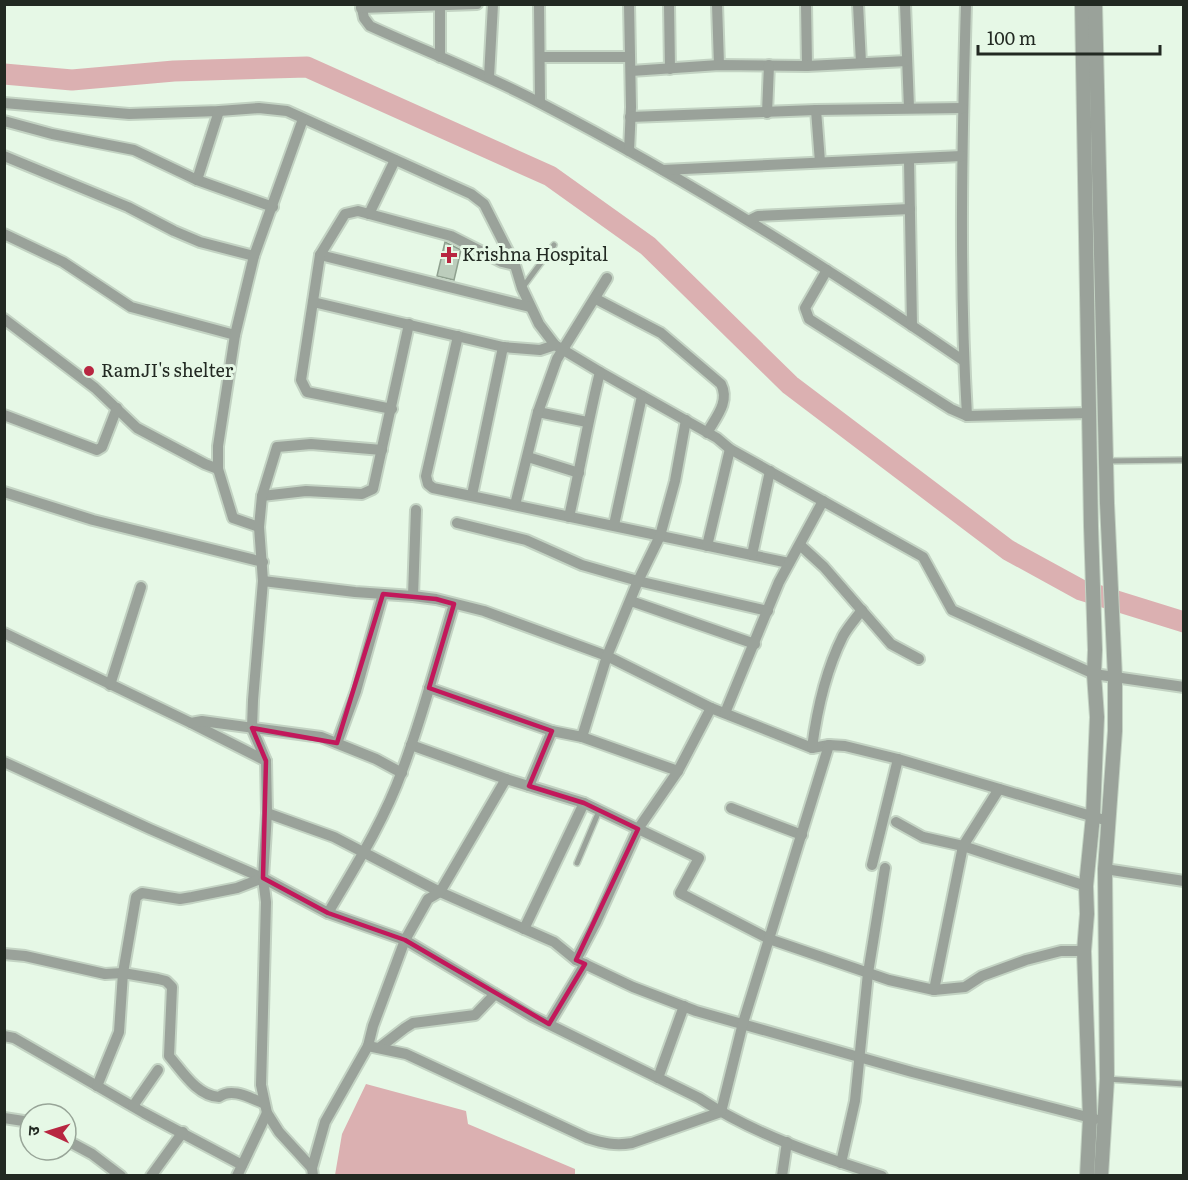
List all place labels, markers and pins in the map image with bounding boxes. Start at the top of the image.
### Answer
place label: Krishna Hospital [462,240,608,267]
marker: Krishna Hospital [440,246,458,264]
place label: RamJI's shelter [101,356,234,383]
marker: RamJI's shelter [82,364,96,378]

